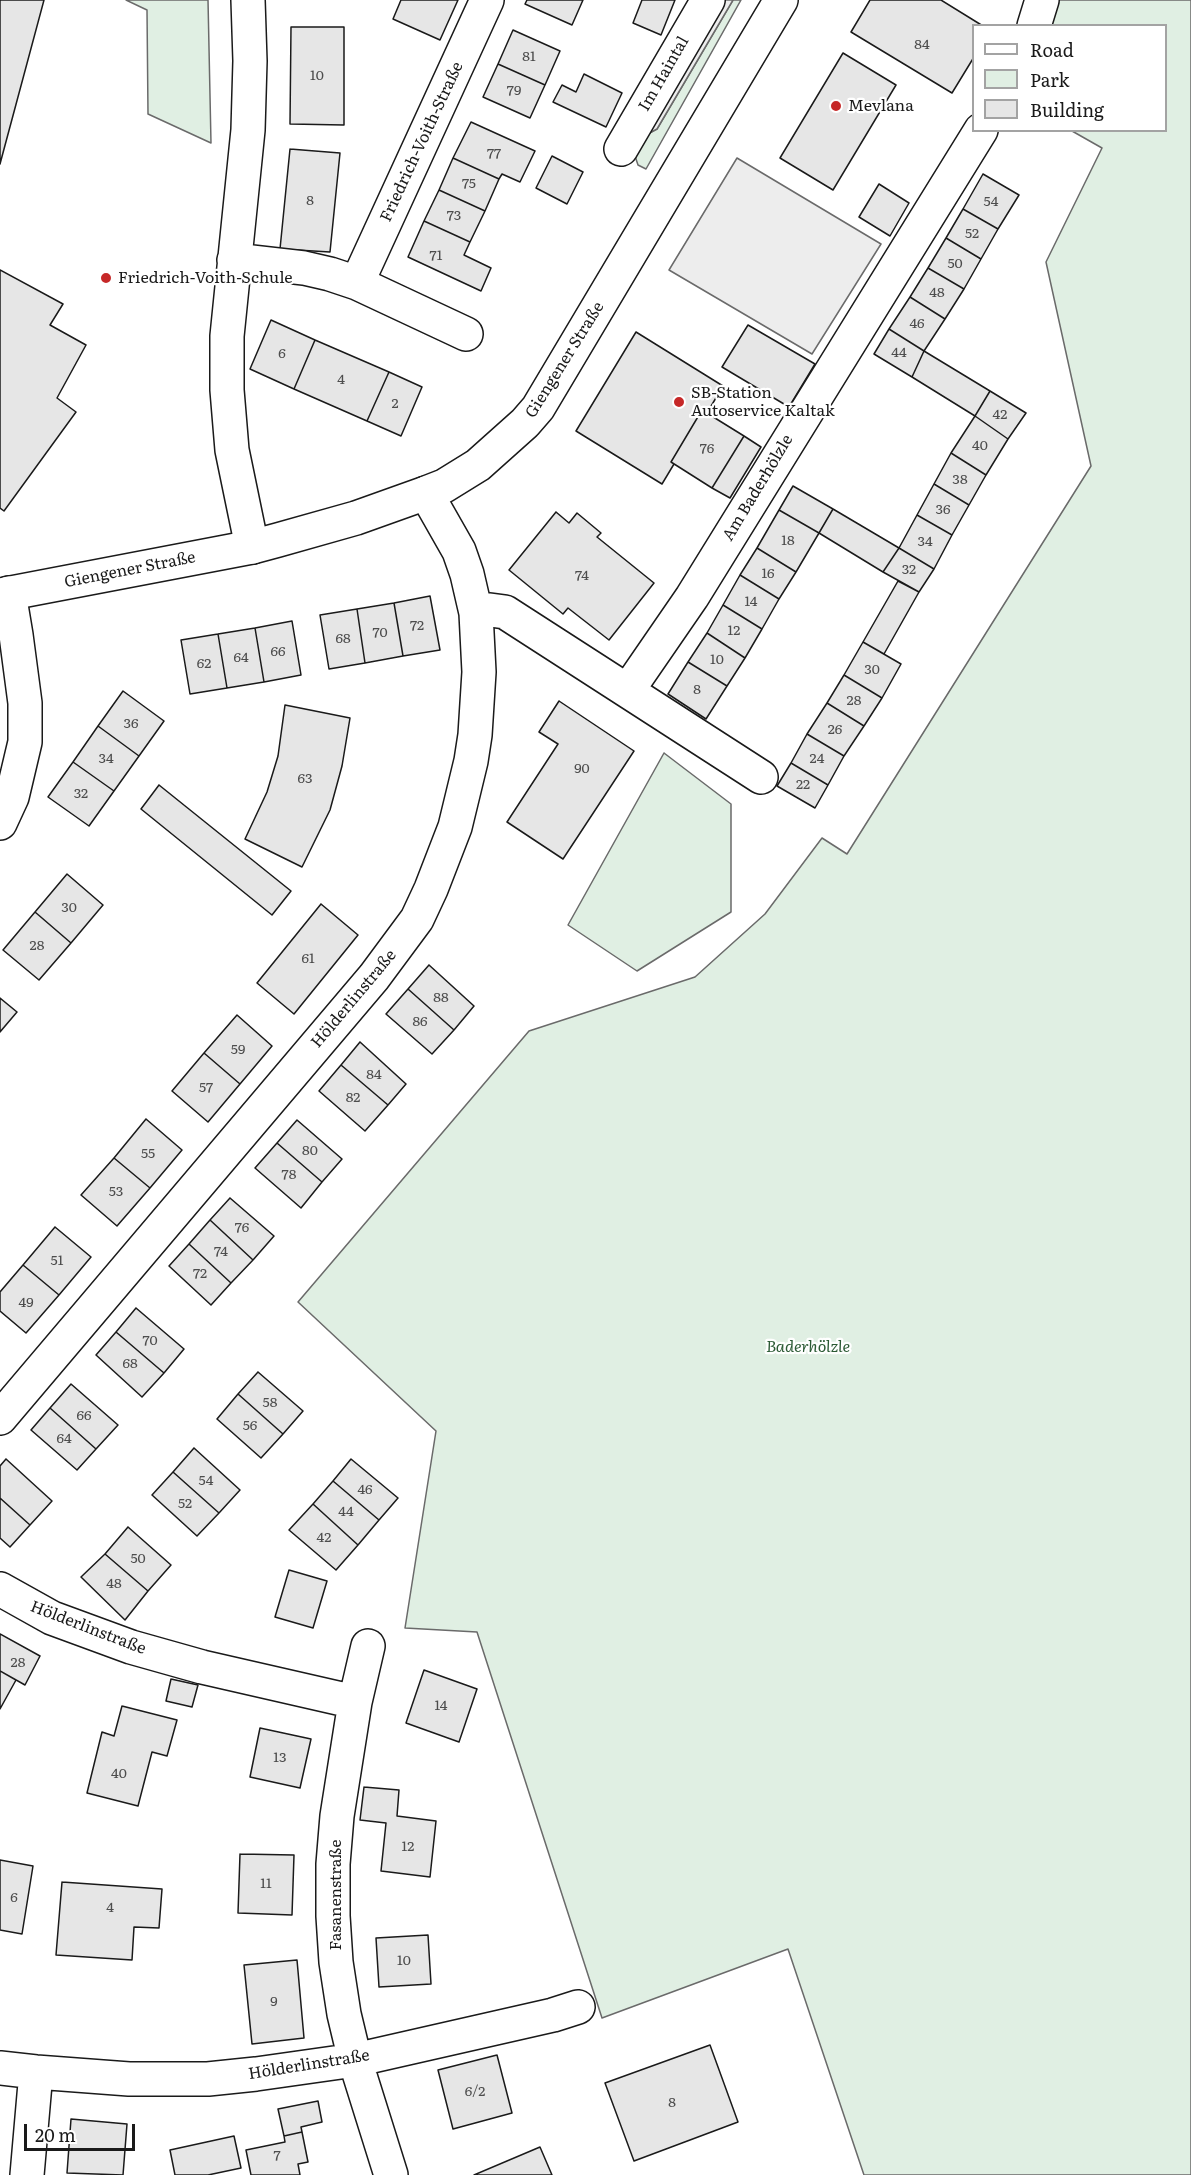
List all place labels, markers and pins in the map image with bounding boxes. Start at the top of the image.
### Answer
place label: Mevlana [848,96,914,116]
marker: Mevlana [829,99,843,113]
place label: Friedrich-Voith-Schule [118,268,293,288]
marker: Friedrich-Voith-Schule [99,271,113,285]
place label: SB-Station Autoservice Kaltak [691,383,835,421]
marker: SB-Station Autoservice Kaltak [672,395,686,409]

